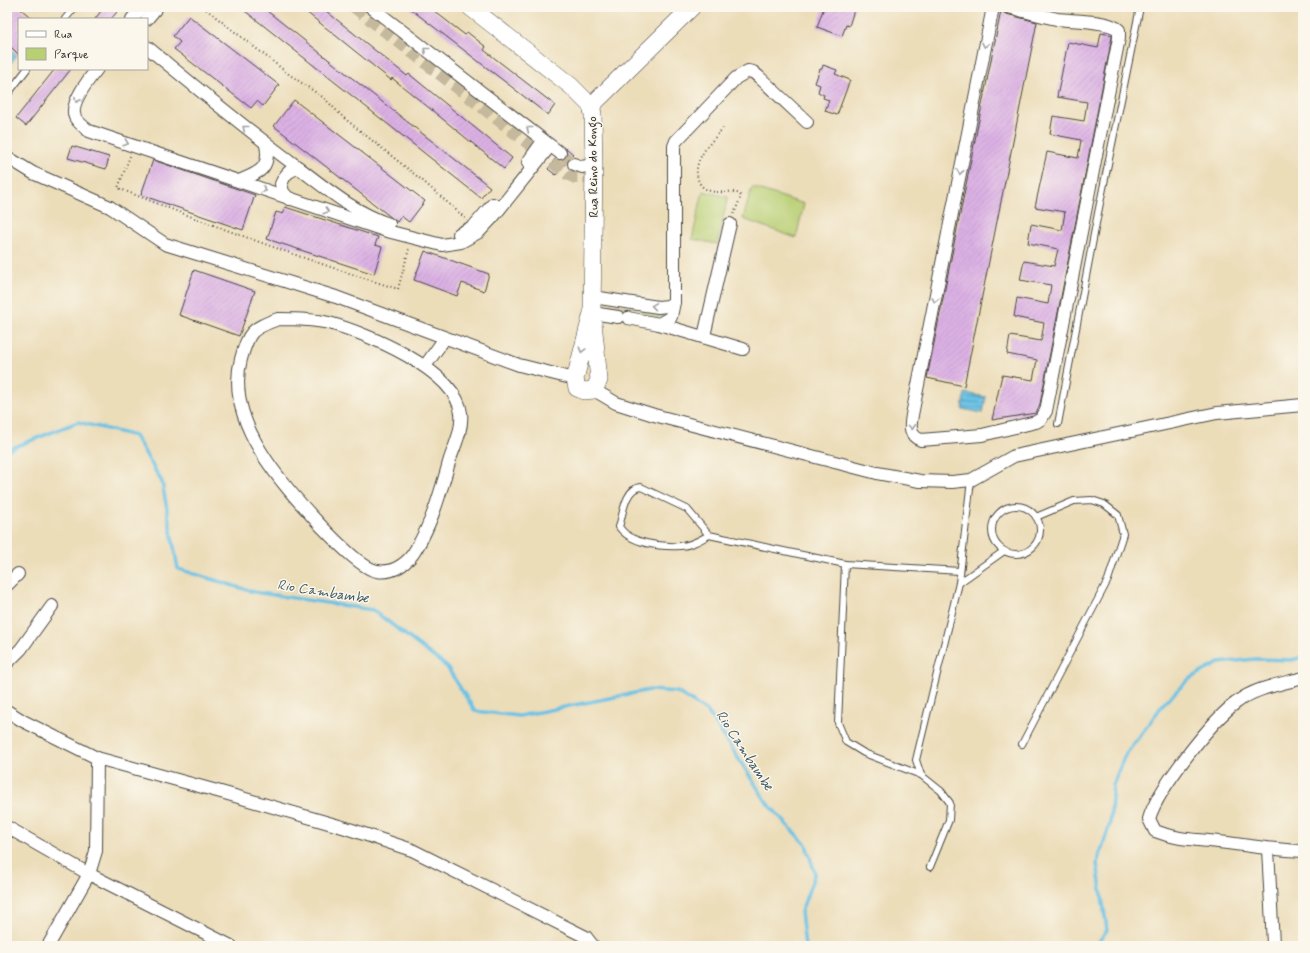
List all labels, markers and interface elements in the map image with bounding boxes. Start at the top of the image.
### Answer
legend [18,18,148,70]
text: Rua [54,27,72,43]
one-way arrow [981,41,990,48]
text: Parque [54,47,89,63]
one-way arrow [424,48,431,55]
one-way arrow [74,96,82,103]
street label: Rua Reino do Kongo [584,116,605,218]
one-way arrow [243,125,250,132]
one-way arrow [526,127,533,134]
one-way arrow [122,138,129,147]
one-way arrow [956,169,965,175]
one-way arrow [260,185,267,194]
one-way arrow [322,206,329,215]
one-way arrow [931,297,939,303]
one-way arrow [650,302,657,311]
one-way arrow [578,346,587,353]
one-way arrow [907,424,916,430]
water label: Rio Cambambe [276,576,371,608]
water label: Rio Cambambe [712,707,778,795]

